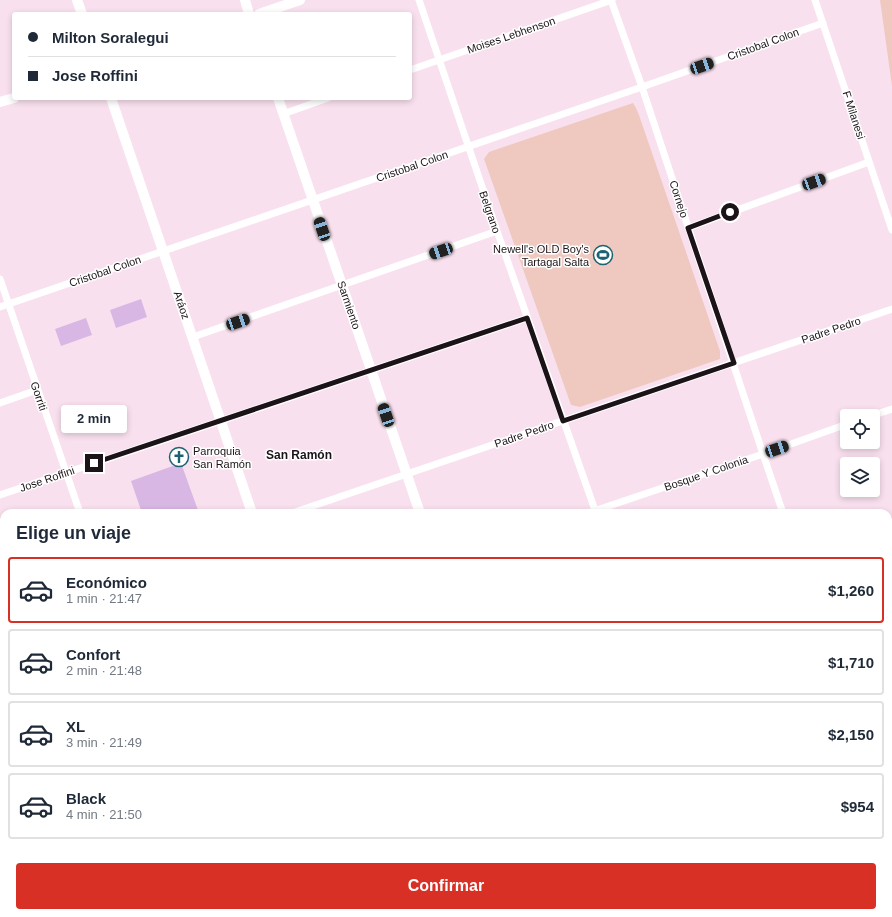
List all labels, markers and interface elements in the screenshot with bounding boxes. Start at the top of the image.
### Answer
street label: Moises Lebhenson [465,14,557,56]
street label: Cristobal Colon [726,26,800,62]
text: Milton Soralegui [52,29,169,46]
car [689,56,715,76]
text: Jose Roffini [52,67,138,84]
street label: F Milanesi [841,89,867,141]
street label: Cristobal Colon [374,148,450,184]
car [801,172,827,192]
street label: Cornejo [667,179,691,219]
street label: Belgrano [477,189,503,235]
route start [721,203,739,221]
car [312,216,332,242]
car [428,241,454,261]
place label: Newell's OLD Boy's Tartagal Salta [493,243,590,268]
sports icon: Newell's OLD Boy's Tartagal Salta [592,244,614,266]
street label: Cristobal Colon [67,253,143,289]
street label: Sarmiento [335,279,363,331]
street label: Aráoz [172,289,192,321]
car [225,312,251,332]
street label: Padre Pedro [800,314,862,346]
street label: Gorriti [28,380,50,412]
car [376,402,396,428]
callout: 2 min [61,405,127,433]
map controls [840,409,880,497]
button: locate [840,409,880,449]
text: 2 min [77,411,111,426]
street label: Padre Pedro [493,418,555,450]
car [764,439,790,459]
place label: Parroquia San Ramón [193,445,251,470]
church icon: Parroquia San Ramón [168,446,190,468]
district label: San Ramón [266,448,332,462]
street label: Bosque Y Colonia [663,453,750,493]
route end [85,454,103,472]
button: layers [840,457,880,497]
street label: Jose Roffini [18,464,76,494]
text: Elige un viaje [16,523,131,543]
icon: car [18,572,54,608]
text: Económico [66,574,147,591]
text: $1,260 [828,582,874,599]
text: 1 min · 21:47 [66,591,142,606]
icon: car [18,644,54,680]
text: Confort [66,646,120,663]
text: $1,710 [828,654,874,671]
text: 2 min · 21:48 [66,663,142,678]
icon: car [18,716,54,752]
text: XL [66,718,85,735]
text: $2,150 [828,726,874,743]
text: 3 min · 21:49 [66,735,142,750]
icon: car [18,788,54,824]
text: Black [66,790,106,807]
text: $954 [841,798,874,815]
text: 4 min · 21:50 [66,807,142,822]
button: Confirmar [16,863,876,909]

